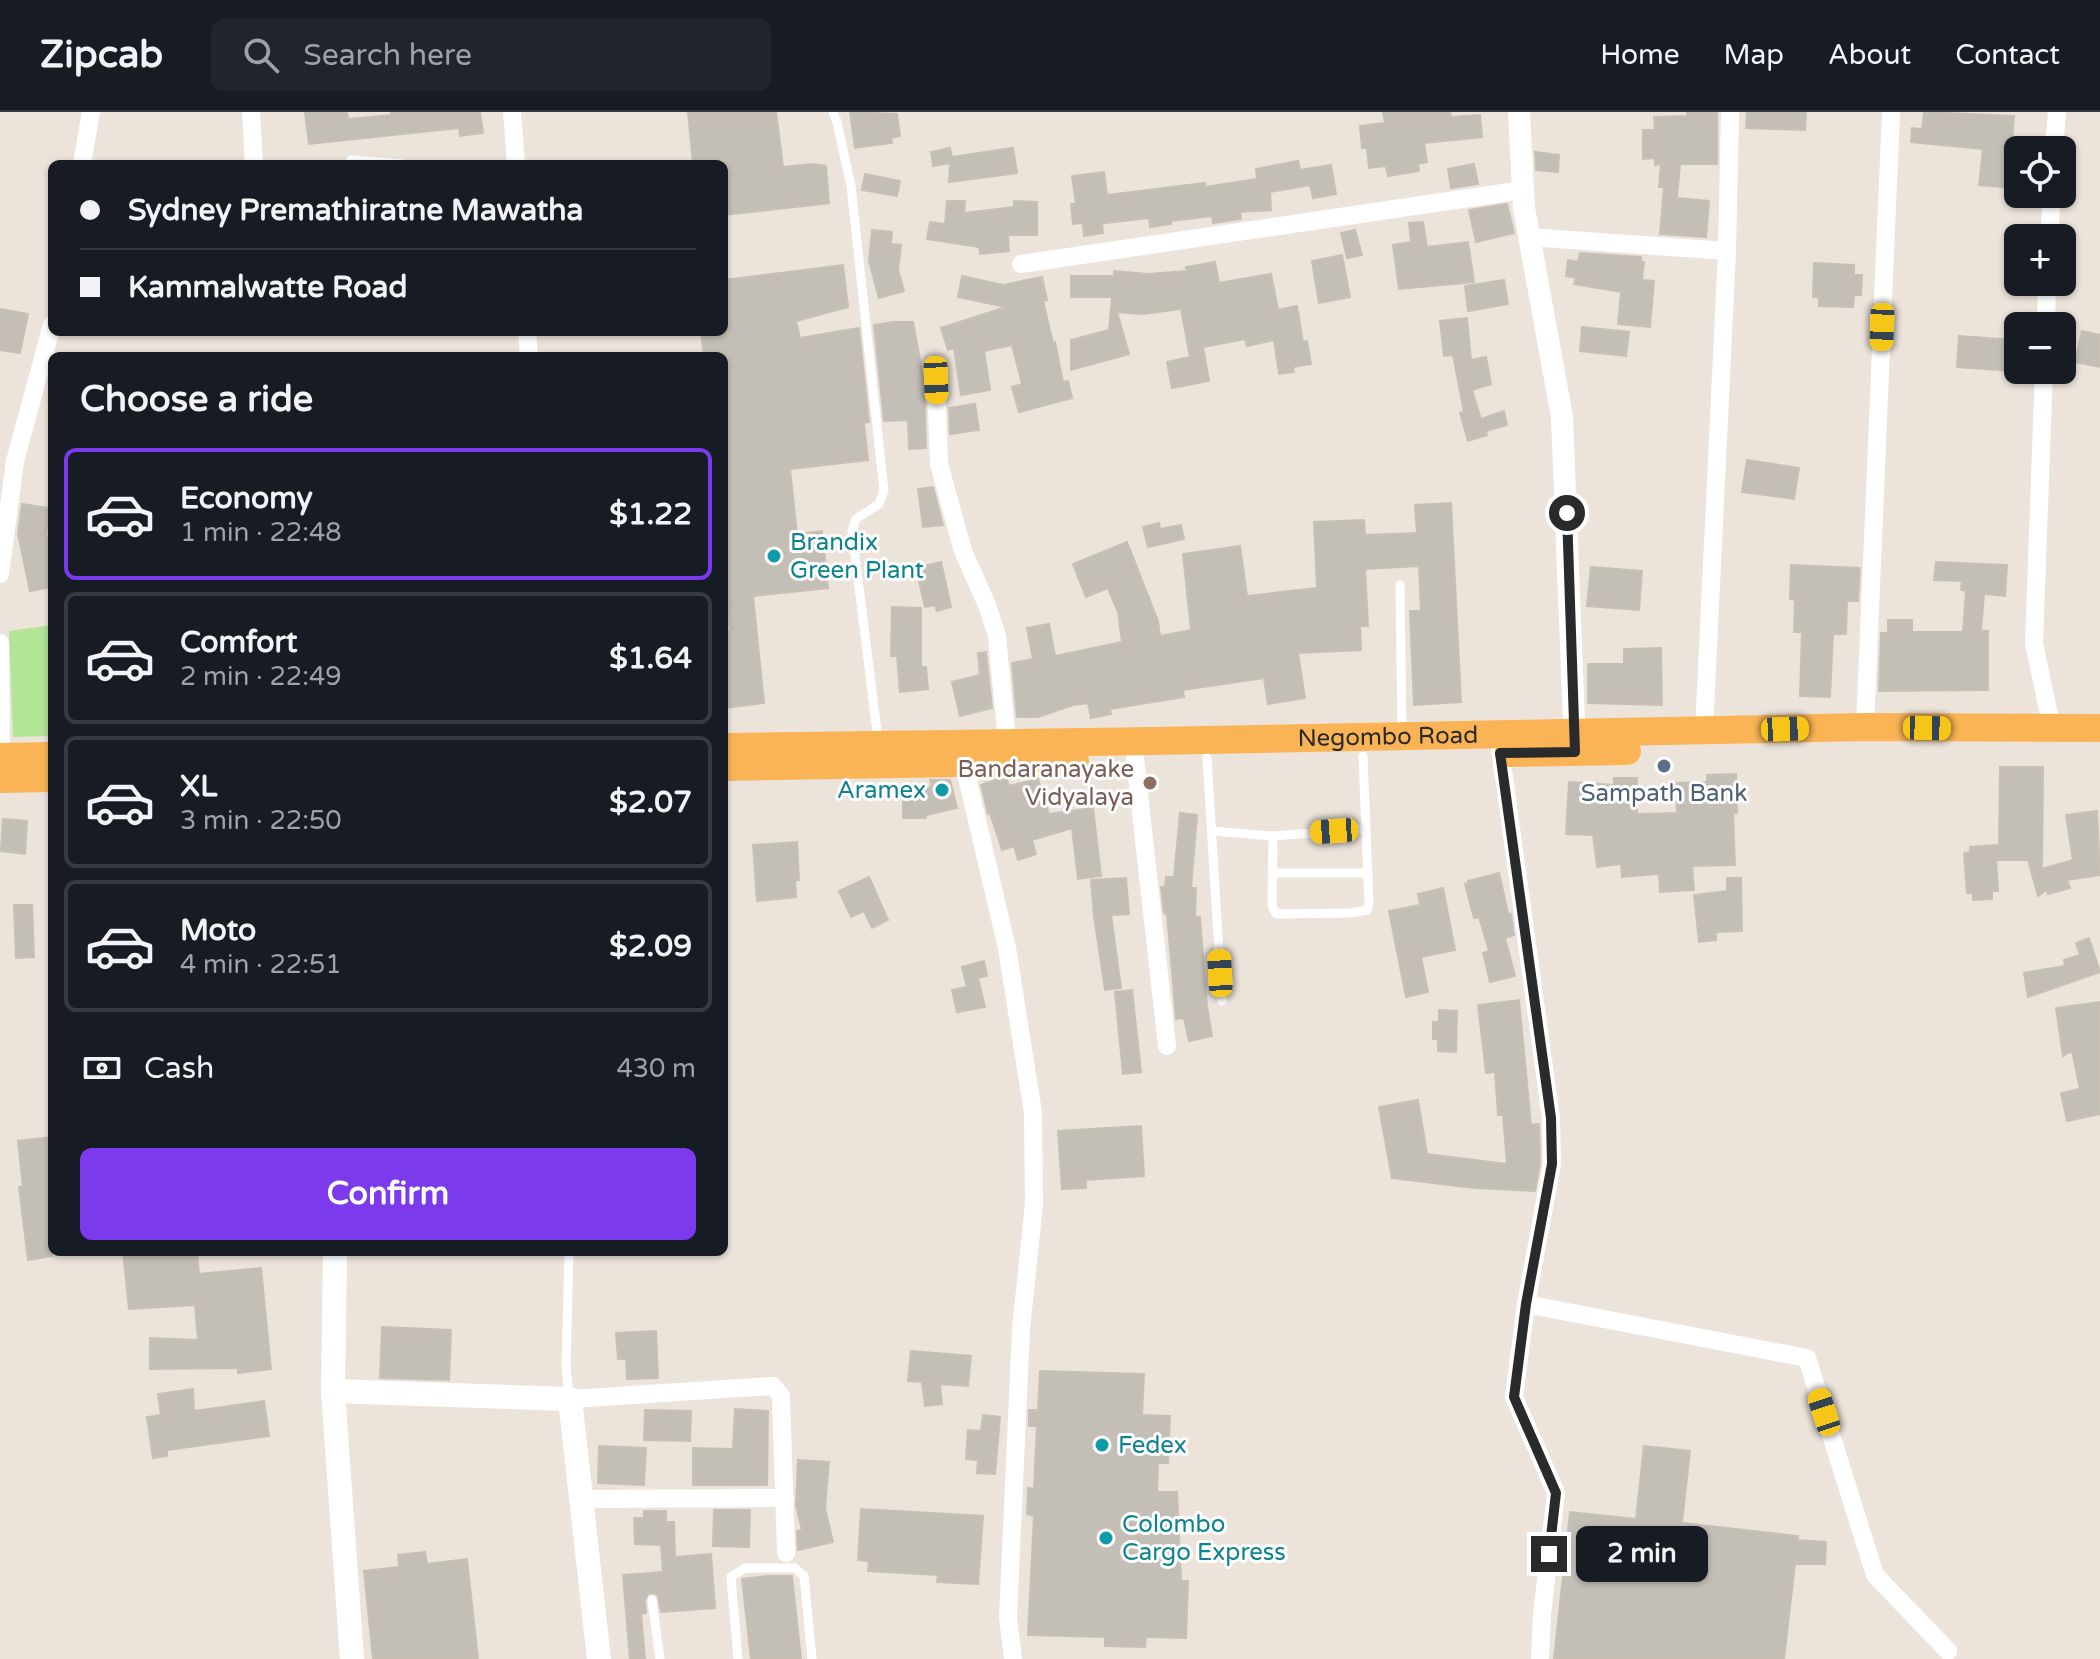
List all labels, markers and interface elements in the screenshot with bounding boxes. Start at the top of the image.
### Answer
search box [211,19,771,91]
text: Zipcab [40,32,163,78]
icon: search [239,33,283,77]
text: Search here [303,37,472,74]
text: Home [1600,38,1680,72]
text: Map [1724,38,1784,72]
text: About [1828,38,1911,72]
text: Contact [1955,38,2060,72]
map controls [2004,136,2076,384]
button: locate [2004,136,2076,208]
text: Sydney Premathiratne Mawatha [128,192,583,229]
button: + [2004,224,2076,296]
text: Kammalwatte Road [128,269,407,306]
car [1869,303,1895,351]
button: − [2004,312,2076,384]
car [923,356,949,404]
text: Choose a ride [80,378,313,421]
icon: car [84,478,156,550]
text: Economy [180,480,313,517]
route start [1549,495,1585,531]
text: $1.22 [609,496,692,533]
text: 1 min · 22:48 [180,517,342,548]
place label: Brandix Green Plant [790,528,924,585]
marker: Brandix Green Plant [765,547,783,565]
icon: car [84,622,156,694]
text: Comfort [180,624,298,661]
text: $1.64 [609,640,692,677]
text: 2 min · 22:49 [180,661,342,692]
car [1761,716,1809,742]
car [1903,716,1951,740]
street label: Negombo Road [1297,720,1479,753]
place label: Bandaranayake Vidyalaya [957,755,1134,812]
marker: Sampath Bank [1655,757,1673,775]
icon: car [84,766,156,838]
text: XL [180,768,217,805]
marker: Bandaranayake Vidyalaya [1141,774,1159,792]
place label: Aramex [837,776,926,805]
place label: Sampath Bank [1581,779,1747,808]
marker: Aramex [933,781,951,799]
text: $2.07 [609,784,692,821]
text: 3 min · 22:50 [180,805,342,836]
car [1309,817,1359,845]
icon: car [84,910,156,982]
text: Moto [180,912,256,949]
text: $2.09 [609,928,692,965]
car [1207,948,1233,998]
text: 4 min · 22:51 [180,949,342,980]
icon: cash [80,1046,124,1090]
text: Cash [144,1050,214,1087]
text: 430 m [616,1053,696,1084]
button: Confirm [80,1148,696,1240]
car [1805,1385,1843,1439]
place label: Fedex [1118,1431,1187,1460]
marker: Fedex [1093,1436,1111,1454]
place label: Colombo Cargo Express [1122,1510,1286,1567]
callout: 2 min [1577,1526,1709,1582]
marker: Colombo Cargo Express [1097,1529,1115,1547]
route end [1531,1536,1567,1572]
text: 2 min [1607,1538,1677,1569]

